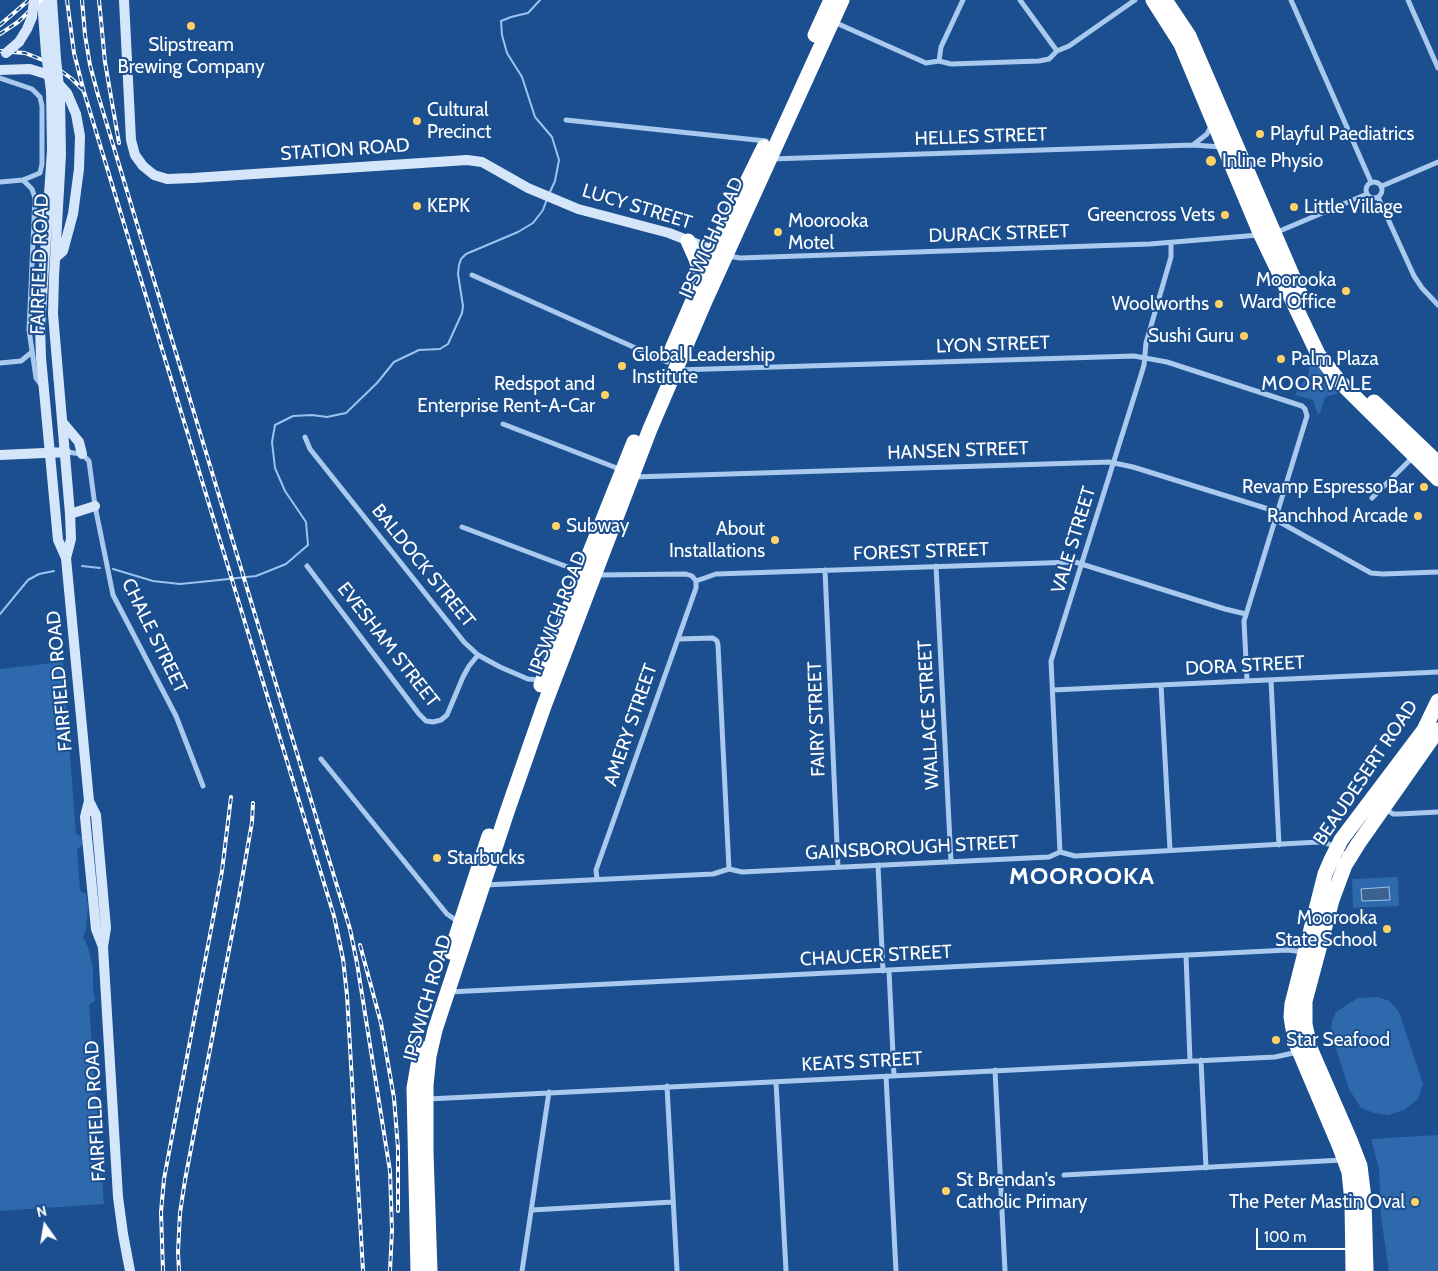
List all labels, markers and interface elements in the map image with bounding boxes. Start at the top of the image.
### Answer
marker: Slipstream Brewing Company [185,20,197,32]
place label: Slipstream Brewing Company [117,34,265,78]
place label: Cultural Precinct [427,99,492,143]
marker: Cultural Precinct [411,115,423,127]
street label: HELLES STREET [914,123,1048,151]
place label: Playful Paediatrics [1270,123,1414,145]
marker: Playful Paediatrics [1254,128,1266,140]
street label: STATION ROAD [280,134,410,166]
place label: Inline Physio [1222,150,1323,172]
marker: Inline Physio [1204,154,1218,168]
street label: IPSWICH ROAD [675,174,749,302]
street label: LUCY STREET [579,179,695,235]
street label: FAIRFIELD ROAD [26,193,54,335]
place label: KEPK [427,195,470,217]
place label: Little Village [1304,196,1402,218]
marker: KEPK [411,200,423,212]
marker: Little Village [1288,201,1300,213]
place label: Greencross Vets [1087,204,1215,226]
marker: Greencross Vets [1219,209,1231,221]
place label: Moorooka Motel [788,210,868,254]
street label: DURACK STREET [928,220,1070,248]
marker: Moorooka Motel [772,226,784,238]
place label: Moorooka Ward Office [1240,269,1336,313]
marker: Moorooka Ward Office [1340,285,1352,297]
place label: Woolworths [1112,293,1209,315]
marker: Woolworths [1213,298,1225,310]
place label: Sushi Guru [1148,325,1234,347]
marker: Sushi Guru [1238,330,1250,342]
street label: LYON STREET [936,332,1050,358]
place label: Global Leadership Institute [632,344,775,388]
place label: Palm Plaza [1291,348,1379,370]
marker: Palm Plaza [1275,353,1287,365]
marker: Global Leadership Institute [616,360,628,372]
district label: MOORVALE [1260,372,1374,396]
place label: Redspot and Enterprise Rent-A-Car [417,373,595,417]
marker: Redspot and Enterprise Rent-A-Car [599,389,611,401]
street label: HANSEN STREET [887,437,1029,465]
place label: Revamp Espresso Bar [1242,476,1414,498]
marker: Revamp Espresso Bar [1418,481,1430,493]
street label: VALE STREET [1047,484,1101,596]
street label: BALDOCK STREET [366,500,480,632]
place label: Ranchhod Arcade [1267,505,1408,527]
marker: Ranchhod Arcade [1412,510,1424,522]
place label: Subway [566,515,629,537]
place label: About Installations [669,518,765,562]
marker: Subway [550,520,562,532]
marker: About Installations [769,534,781,546]
street label: FOREST STREET [853,538,989,566]
street label: IPSWICH ROAD [524,548,592,678]
street label: CHALE STREET [116,575,192,697]
street label: EVESHAM STREET [332,578,444,712]
street label: FAIRFIELD ROAD [42,610,78,752]
street label: WALLACE STREET [914,640,944,790]
street label: DORA STREET [1185,651,1305,681]
street label: AMERY STREET [599,661,663,789]
street label: FAIRY STREET [804,661,830,777]
street label: BEAUDESERT ROAD [1309,696,1423,850]
street label: GAINSBOROUGH STREET [805,831,1019,865]
place label: Starbucks [447,847,525,869]
marker: Starbucks [431,852,443,864]
district label: MOOROOKA [1008,863,1156,891]
place label: Moorooka State School [1275,907,1377,951]
marker: Moorooka State School [1381,923,1393,935]
street label: IPSWICH ROAD [399,932,457,1064]
street label: CHAUCER STREET [799,941,953,971]
place label: Star Seafood [1286,1029,1390,1051]
marker: Star Seafood [1270,1034,1282,1046]
street label: FAIRFIELD ROAD [81,1040,111,1182]
street label: KEATS STREET [801,1047,923,1077]
place label: St Brendan's Catholic Primary [956,1169,1087,1213]
marker: St Brendan's Catholic Primary [940,1185,952,1197]
place label: The Peter Mastin Oval [1229,1191,1405,1213]
marker: The Peter Mastin Oval [1409,1196,1421,1208]
north arrow [20,1201,70,1251]
text: N [35,1202,48,1221]
scale bar [1258,1218,1367,1250]
text: 100 m [1264,1228,1306,1246]

